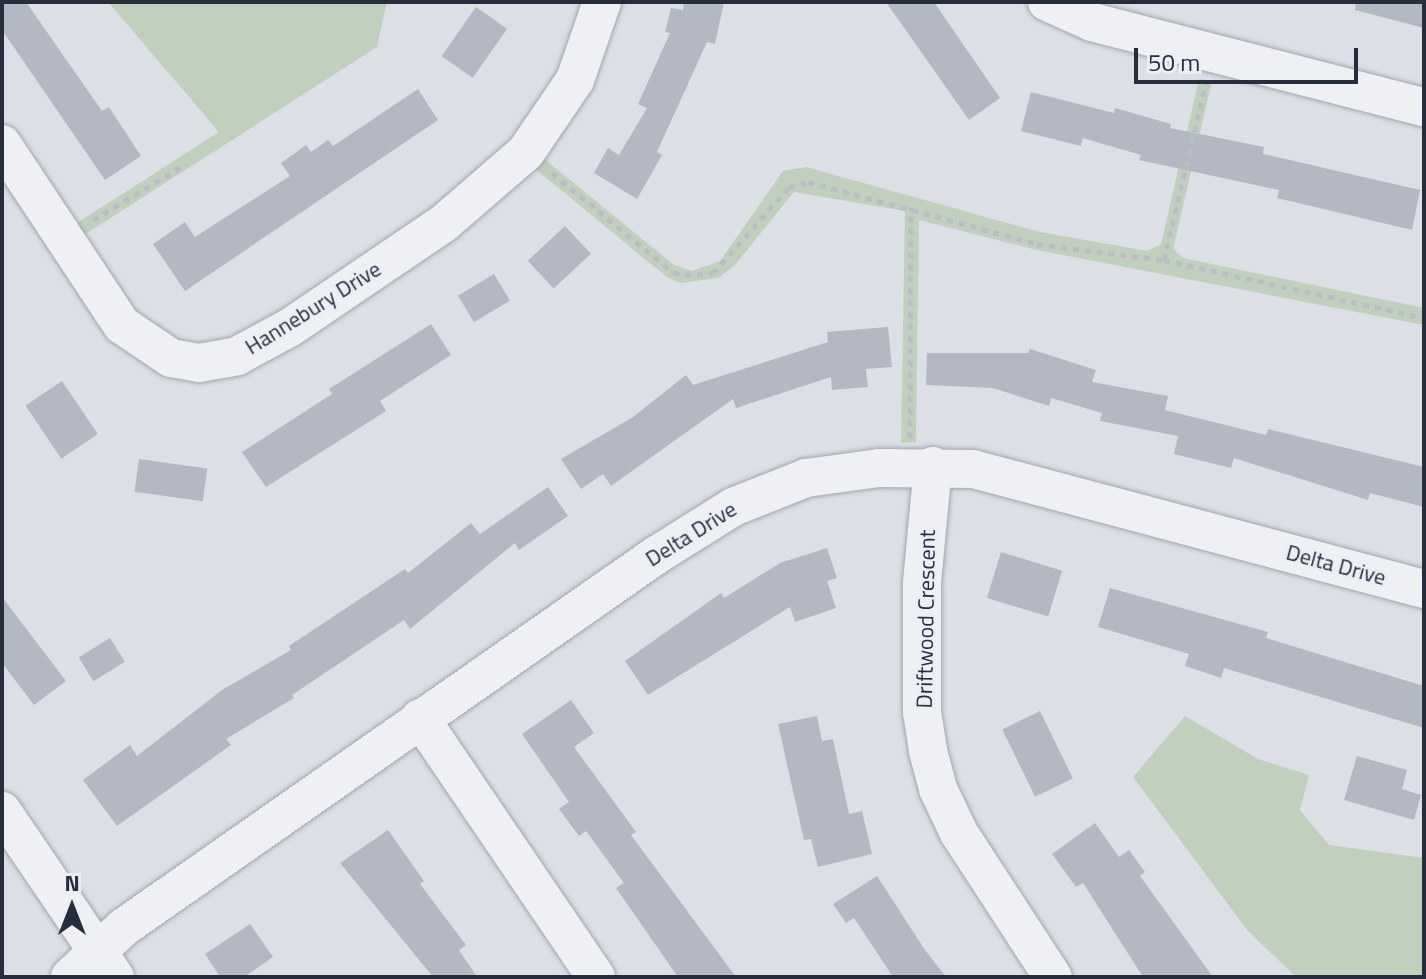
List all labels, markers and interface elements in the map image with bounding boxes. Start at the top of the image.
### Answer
scale bar [1138,32,1362,82]
text: 50 m [1148,44,1200,80]
street label: Hannebury Drive [240,256,386,360]
street label: Delta Drive [641,496,741,572]
street label: Driftwood Crescent [911,529,941,709]
street label: Delta Drive [1283,539,1389,591]
text: N [64,866,80,900]
north arrow [32,867,112,947]

